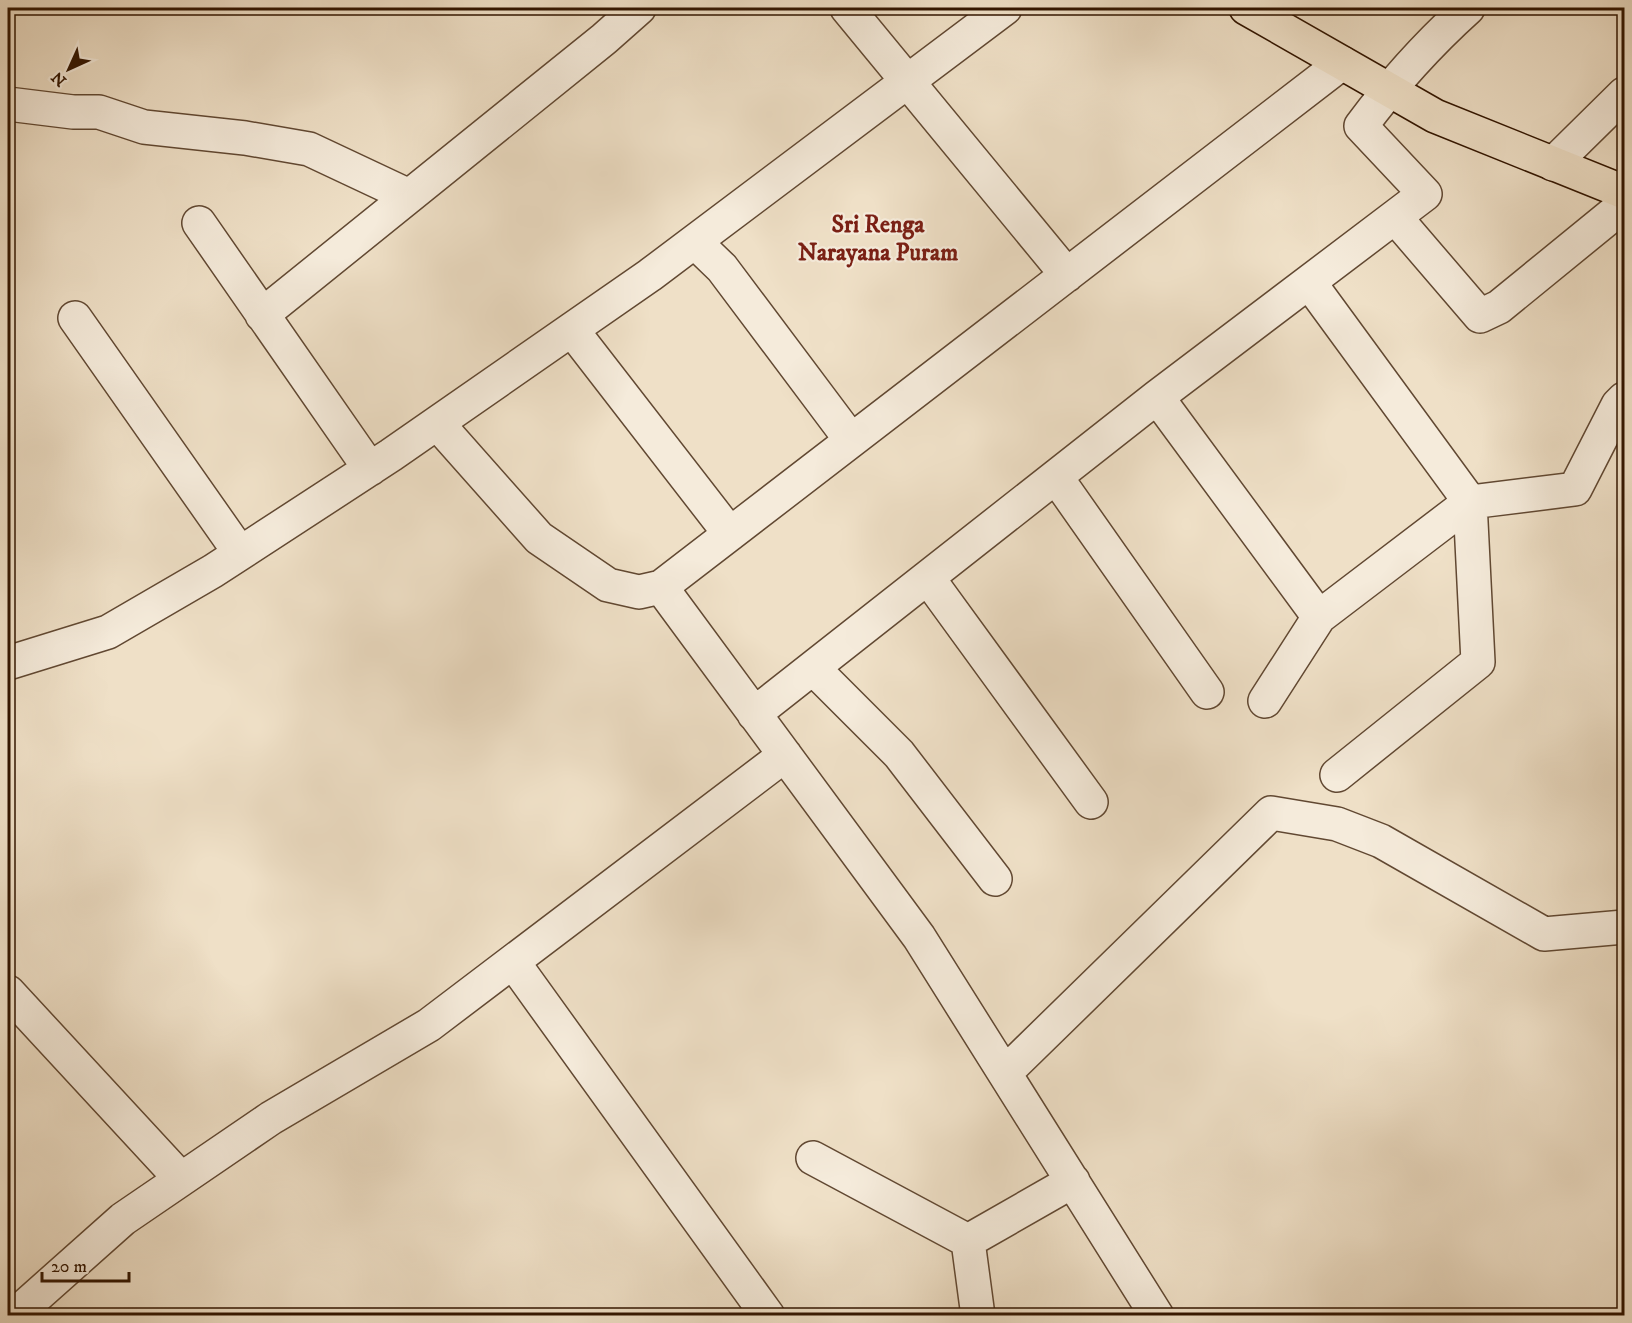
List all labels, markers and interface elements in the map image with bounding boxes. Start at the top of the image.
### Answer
north arrow [39,39,99,99]
text: N [47,67,71,91]
district label: Sri Renga Narayana Puram [798,210,958,268]
scale bar [42,1245,129,1283]
text: 20 m [51,1256,87,1278]

